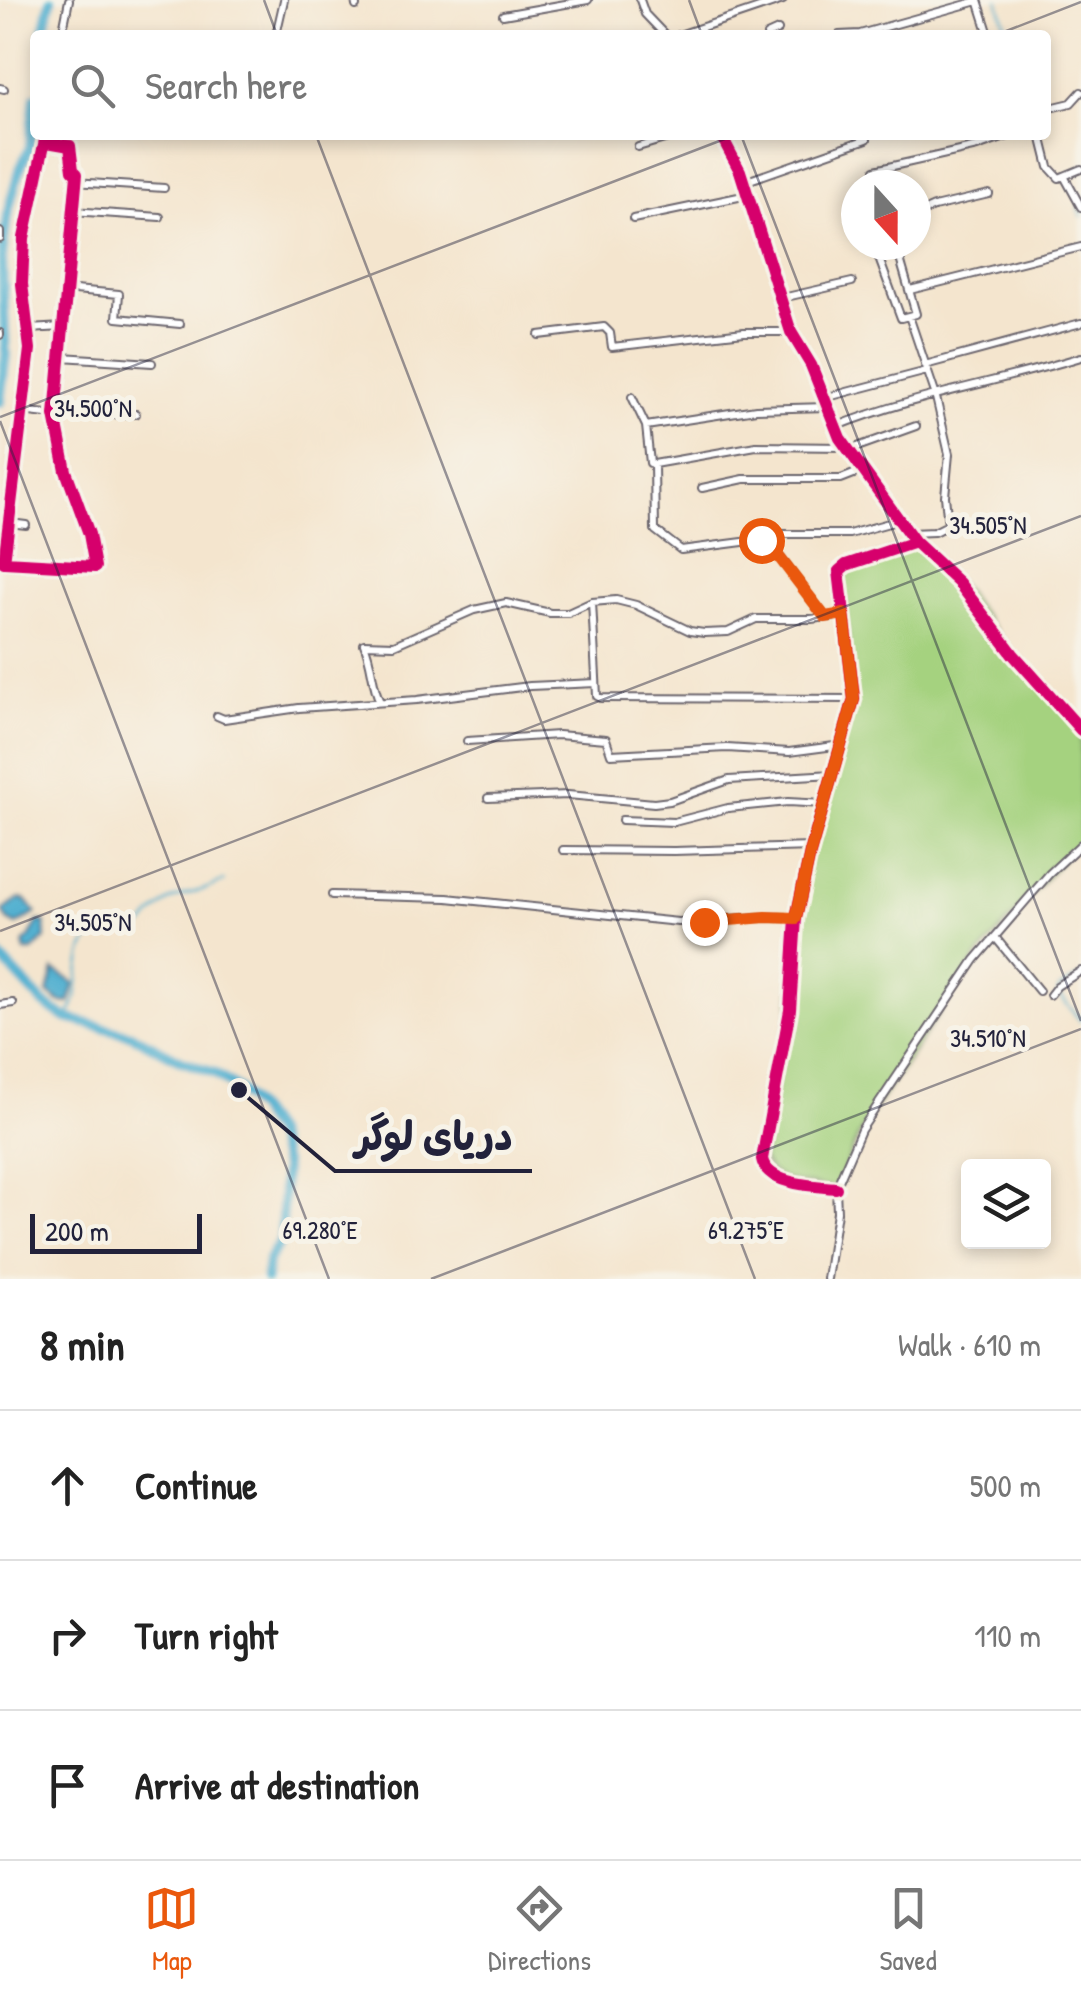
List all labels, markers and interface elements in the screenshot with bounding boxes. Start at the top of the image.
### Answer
search box [30,30,1051,140]
icon: search [65,58,120,113]
text: Search here [145,59,307,111]
north arrow [841,170,931,260]
text: 34.500°N [54,391,132,425]
text: 34.505°N [949,508,1027,542]
route start [739,518,785,564]
route end [682,900,728,946]
text: 34.505°N [54,905,132,939]
text: 34.510°N [950,1021,1026,1055]
callout: دریای لوگر [335,1101,532,1171]
text: دریای لوگر [351,1108,513,1162]
map controls [961,1159,1051,1249]
button: layers [961,1159,1051,1249]
scale bar [30,1209,202,1254]
text: 200 m [45,1212,109,1250]
text: 69.280°E [282,1213,358,1247]
text: 69.275°E [708,1213,784,1247]
text: 8 min [40,1316,125,1373]
text: Walk · 610 m [898,1323,1041,1366]
icon: ahead [40,1458,95,1513]
text: Continue [135,1459,257,1511]
text: 500 m [970,1464,1041,1507]
icon: right [40,1608,95,1663]
text: Turn right [135,1609,278,1661]
text: 110 m [974,1614,1041,1657]
icon: arrive [40,1758,95,1813]
text: Arrive at destination [135,1759,419,1811]
tab: Map [144,1881,199,1979]
tab: Directions [488,1881,591,1979]
tab: Saved [880,1881,937,1979]

